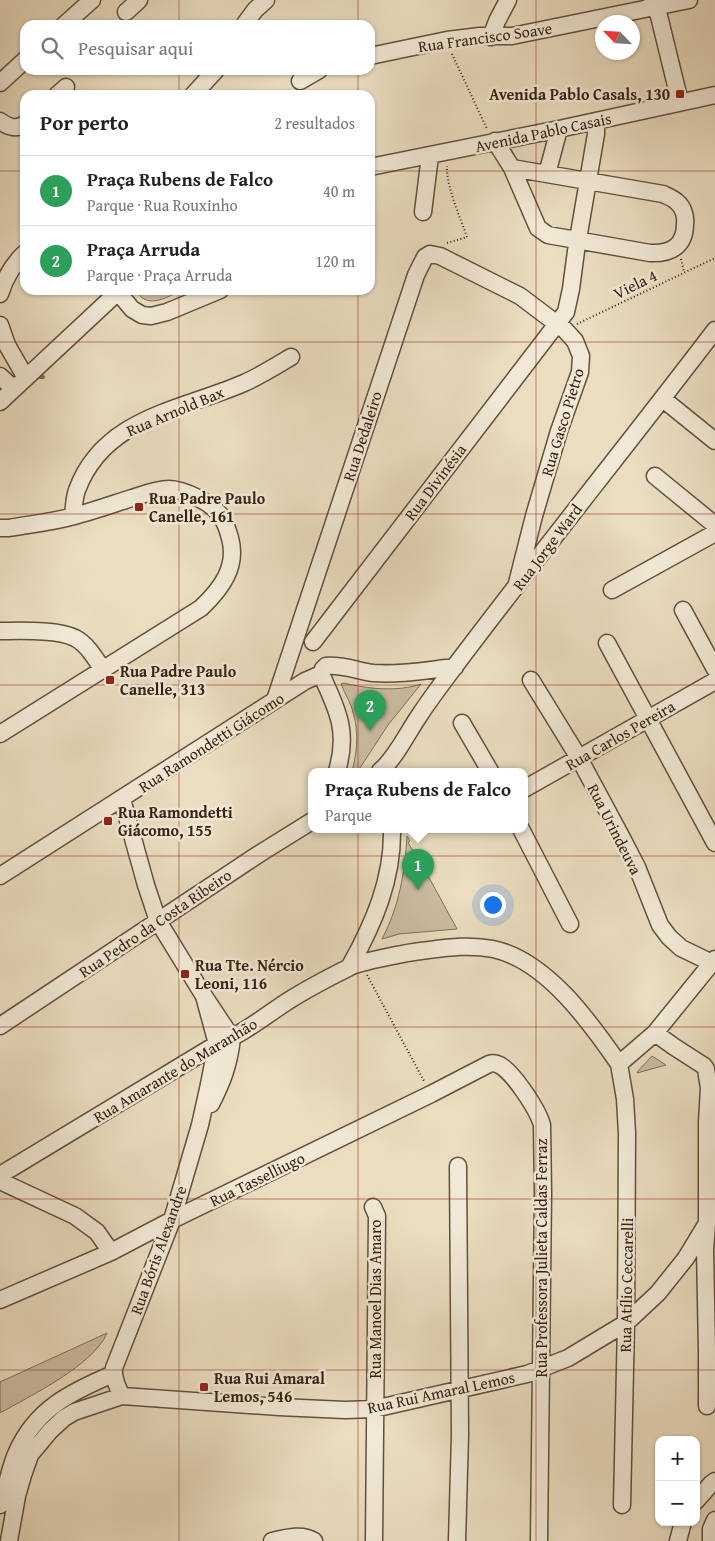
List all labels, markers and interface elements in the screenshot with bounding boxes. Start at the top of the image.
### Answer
north arrow [595,15,640,60]
street label: Rua Francisco Soave [417,16,553,58]
search box [20,20,375,75]
icon: search [38,34,66,62]
text: Pesquisar aqui [78,34,193,62]
place label: Avenida Pablo Casals, 130 [489,82,670,106]
marker: Avenida Pablo Casals, 130 [674,88,686,100]
street label: Avenida Pablo Casais [473,106,613,158]
text: Por perto [40,107,129,138]
text: 2 resultados [274,111,355,135]
text: Praça Rubens de Falco [87,165,273,193]
text: 1 [52,179,60,203]
text: 40 m [323,179,355,203]
text: Parque · Rua Rouxinho [87,193,238,217]
text: Praça Arruda [87,235,200,263]
text: 2 [52,249,60,273]
text: 120 m [315,249,355,273]
text: Parque · Praça Arruda [87,263,232,287]
street label: Viela 4 [609,263,661,305]
street label: Rua Gasco Pietro [534,365,590,479]
street label: Rua Arnold Bax [123,379,228,442]
street label: Rua Dedaleiro [336,388,388,484]
street label: Rua Divinésia [398,438,472,525]
place label: Rua Padre Paulo Canelle, 161 [149,486,266,528]
street label: Rua Jorge Ward [506,498,588,595]
marker: Rua Padre Paulo Canelle, 161 [133,501,145,513]
place label: Rua Padre Paulo Canelle, 313 [120,659,237,701]
marker: Rua Padre Paulo Canelle, 313 [104,674,116,686]
street label: Rua Ramondetti Giácomo [133,686,289,798]
pin: 2 [354,690,386,731]
street label: Rua Carlos Pereira [561,694,680,776]
popup [308,768,528,833]
text: Praça Rubens de Falco [325,775,511,803]
street label: Rua Urindeuva [582,779,648,879]
place label: Rua Ramondetti Giácomo, 155 [118,800,233,842]
text: Parque [325,803,372,827]
marker: Rua Ramondetti Giácomo, 155 [102,815,114,827]
pin: 1 [402,849,434,890]
street label: Rua Pedro da Costa Ribeiro [74,863,236,983]
your location [480,892,506,918]
place label: Rua Tte. Nércio Leoni, 116 [195,953,304,995]
marker: Rua Tte. Nércio Leoni, 116 [179,968,191,980]
street label: Rua Amarante do Maranhão [88,1011,262,1129]
street label: Rua Professora Julieta Caldas Ferraz [529,1138,553,1378]
street label: Rua Tasselliugo [205,1146,309,1212]
street label: Rua Bóris Alexandre [124,1182,192,1318]
street label: Rua Atílio Ceccarelli [613,1217,639,1353]
street label: Rua Manoel Dias Amaro [363,1220,387,1378]
street label: Rua Rui Amaral Lemos [365,1365,517,1419]
place label: Rua Rui Amaral Lemos, 546 [214,1366,325,1408]
marker: Rua Rui Amaral Lemos, 546 [198,1381,210,1393]
map controls [655,1436,700,1526]
button: + [655,1436,700,1481]
button: − [655,1481,700,1526]

